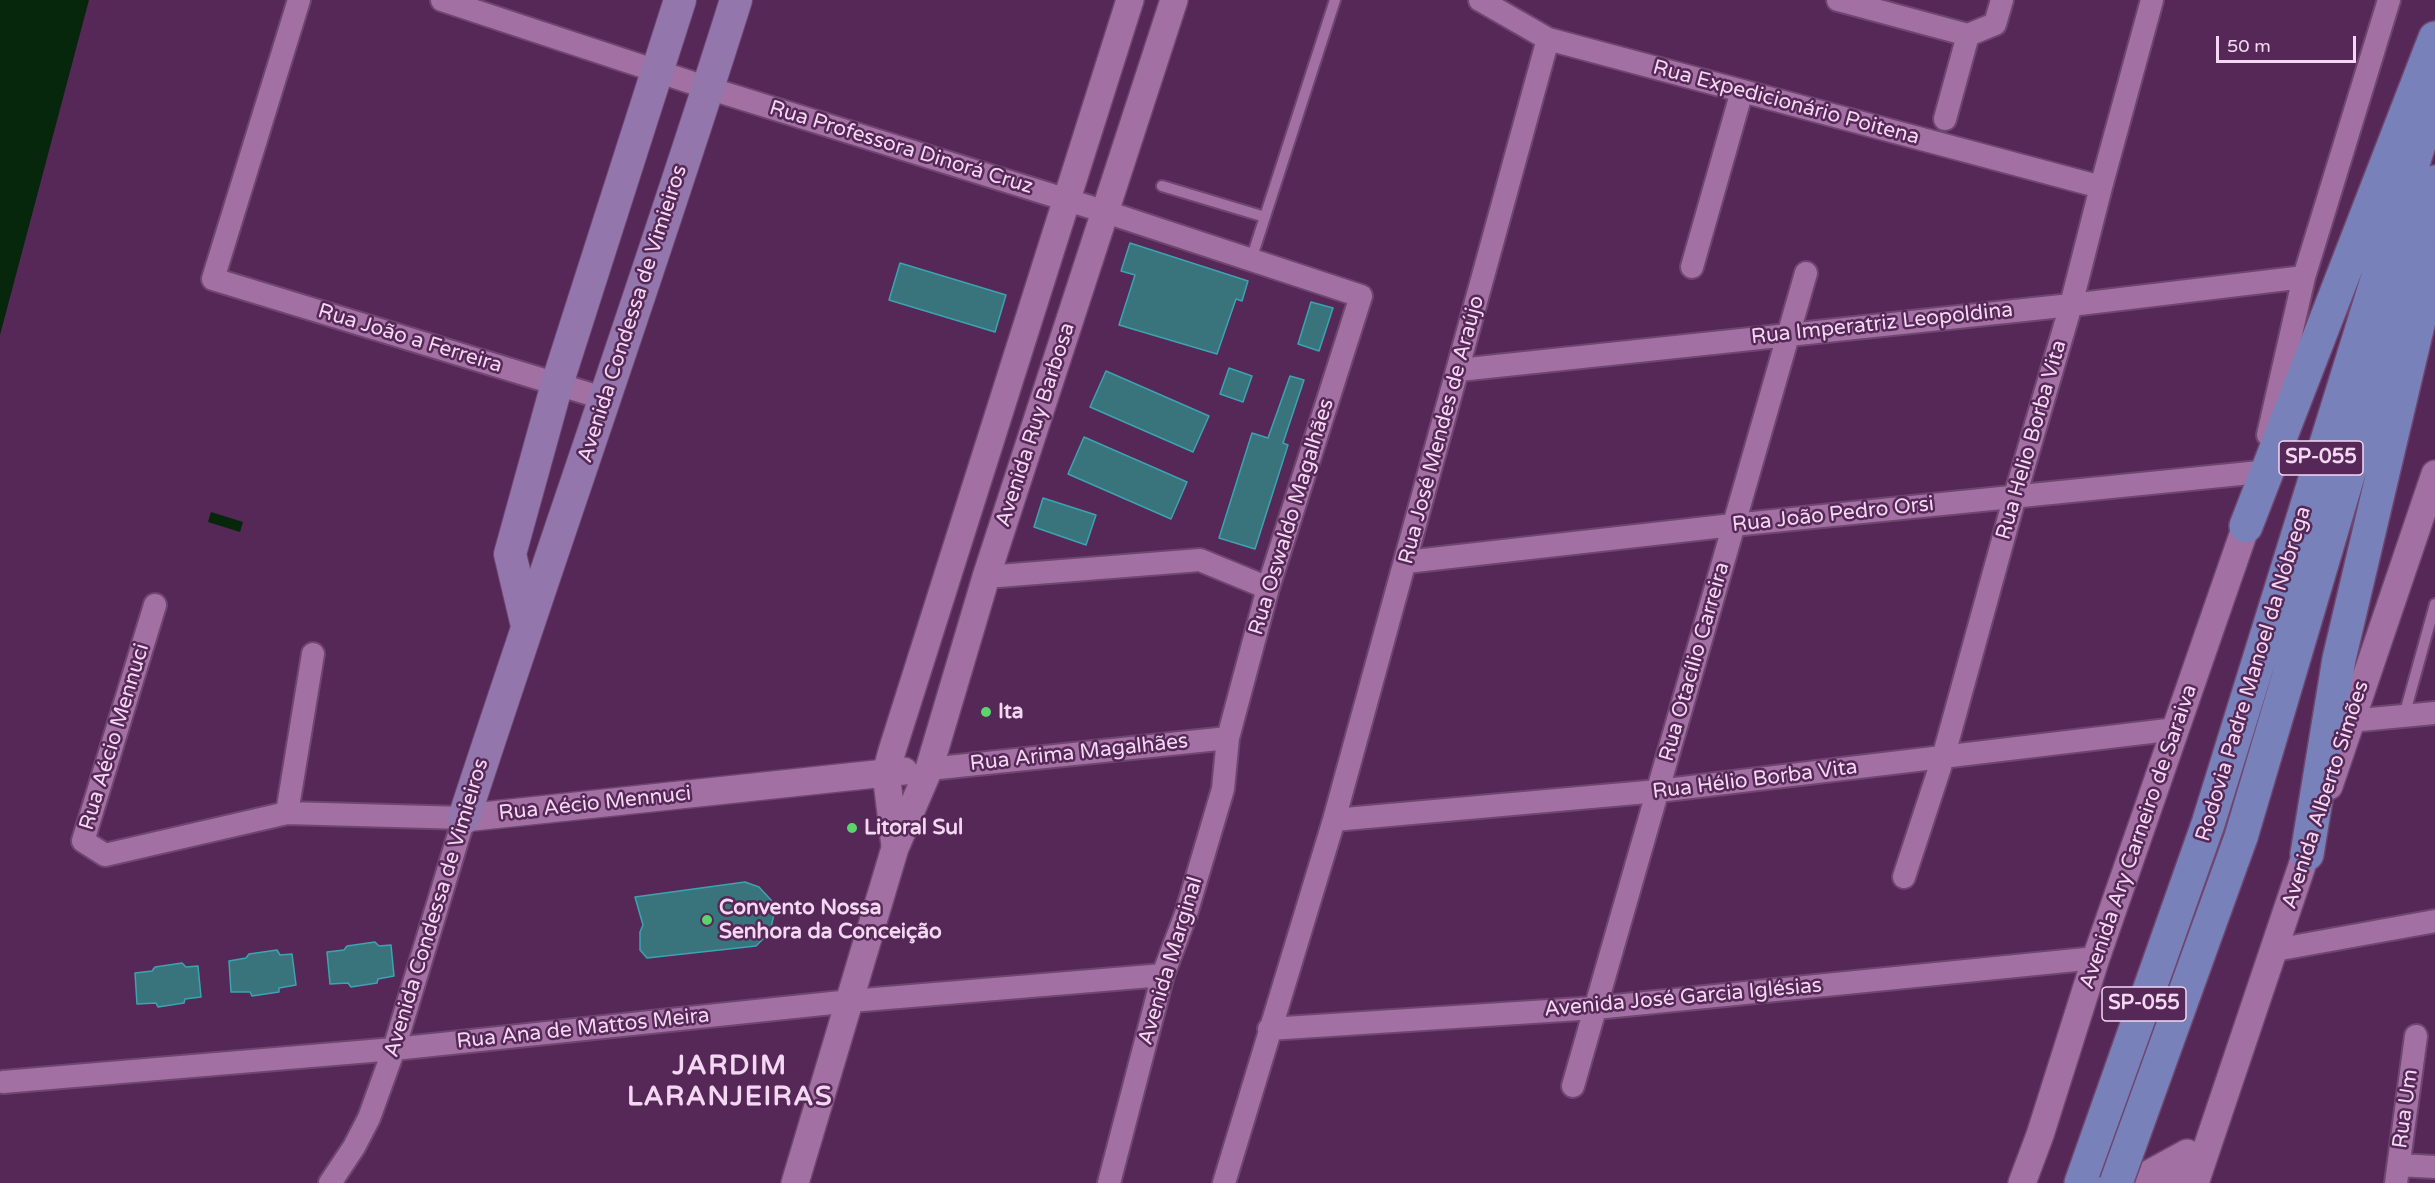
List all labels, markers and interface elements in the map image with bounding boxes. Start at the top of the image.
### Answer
scale bar [2219,24,2358,62]
text: 50 m [2227,35,2271,57]
street label: Rua Expedicionário Poitena [1650,55,1922,151]
street label: Rua Professora Dinorá Cruz [766,96,1036,200]
street label: Avenida Condessa de Vimieiros [573,162,693,466]
street label: Rua José Mendes de Araújo [1394,293,1490,567]
street label: Rua Imperatriz Leopoldina [1750,298,2014,350]
street label: Rua João a Ferreira [315,299,505,379]
street label: Avenida Ruy Barbosa [991,320,1081,530]
street label: Rua Helio Borba Vita [1991,337,2073,543]
street label: Rua Oswaldo Magalhães [1244,396,1340,638]
road number: SP-055 [2279,441,2363,475]
street label: Rua João Pedro Orsi [1731,492,1935,538]
street label: Rodovia Padre Manoel da Nóbrega [2191,503,2317,845]
street label: Rua Otacílio Carreira [1654,559,1736,765]
street label: Rua Aécio Mennuci [75,641,155,833]
street label: Avenida Alberto Simões [2277,678,2375,912]
street label: Avenida Ary Carneiro de Saraiva [2075,682,2203,992]
place label: Ita [998,699,1024,725]
marker: Ita [979,705,993,719]
street label: Rua Arima Magalhães [969,729,1189,777]
street label: Rua Hélio Borba Vita [1651,755,1859,805]
street label: Avenida Condessa de Vimieiros [379,756,495,1060]
street label: Rua Aécio Mennuci [497,781,693,827]
place label: Litoral Sul [864,815,963,841]
marker: Litoral Sul [845,821,859,835]
street label: Avenida Marginal [1133,874,1209,1048]
place label: Convento Nossa Senhora da Conceição [719,895,942,945]
marker: Convento Nossa Senhora da Conceição [700,913,714,927]
street label: Avenida José Garcia Iglésias [1543,973,1823,1023]
road number: SP-055 [2102,987,2186,1021]
street label: Rua Ana de Mattos Meira [455,1003,711,1055]
district label: JARDIM LARANJEIRAS [627,1051,833,1114]
street label: Rua Um [2388,1068,2424,1150]

